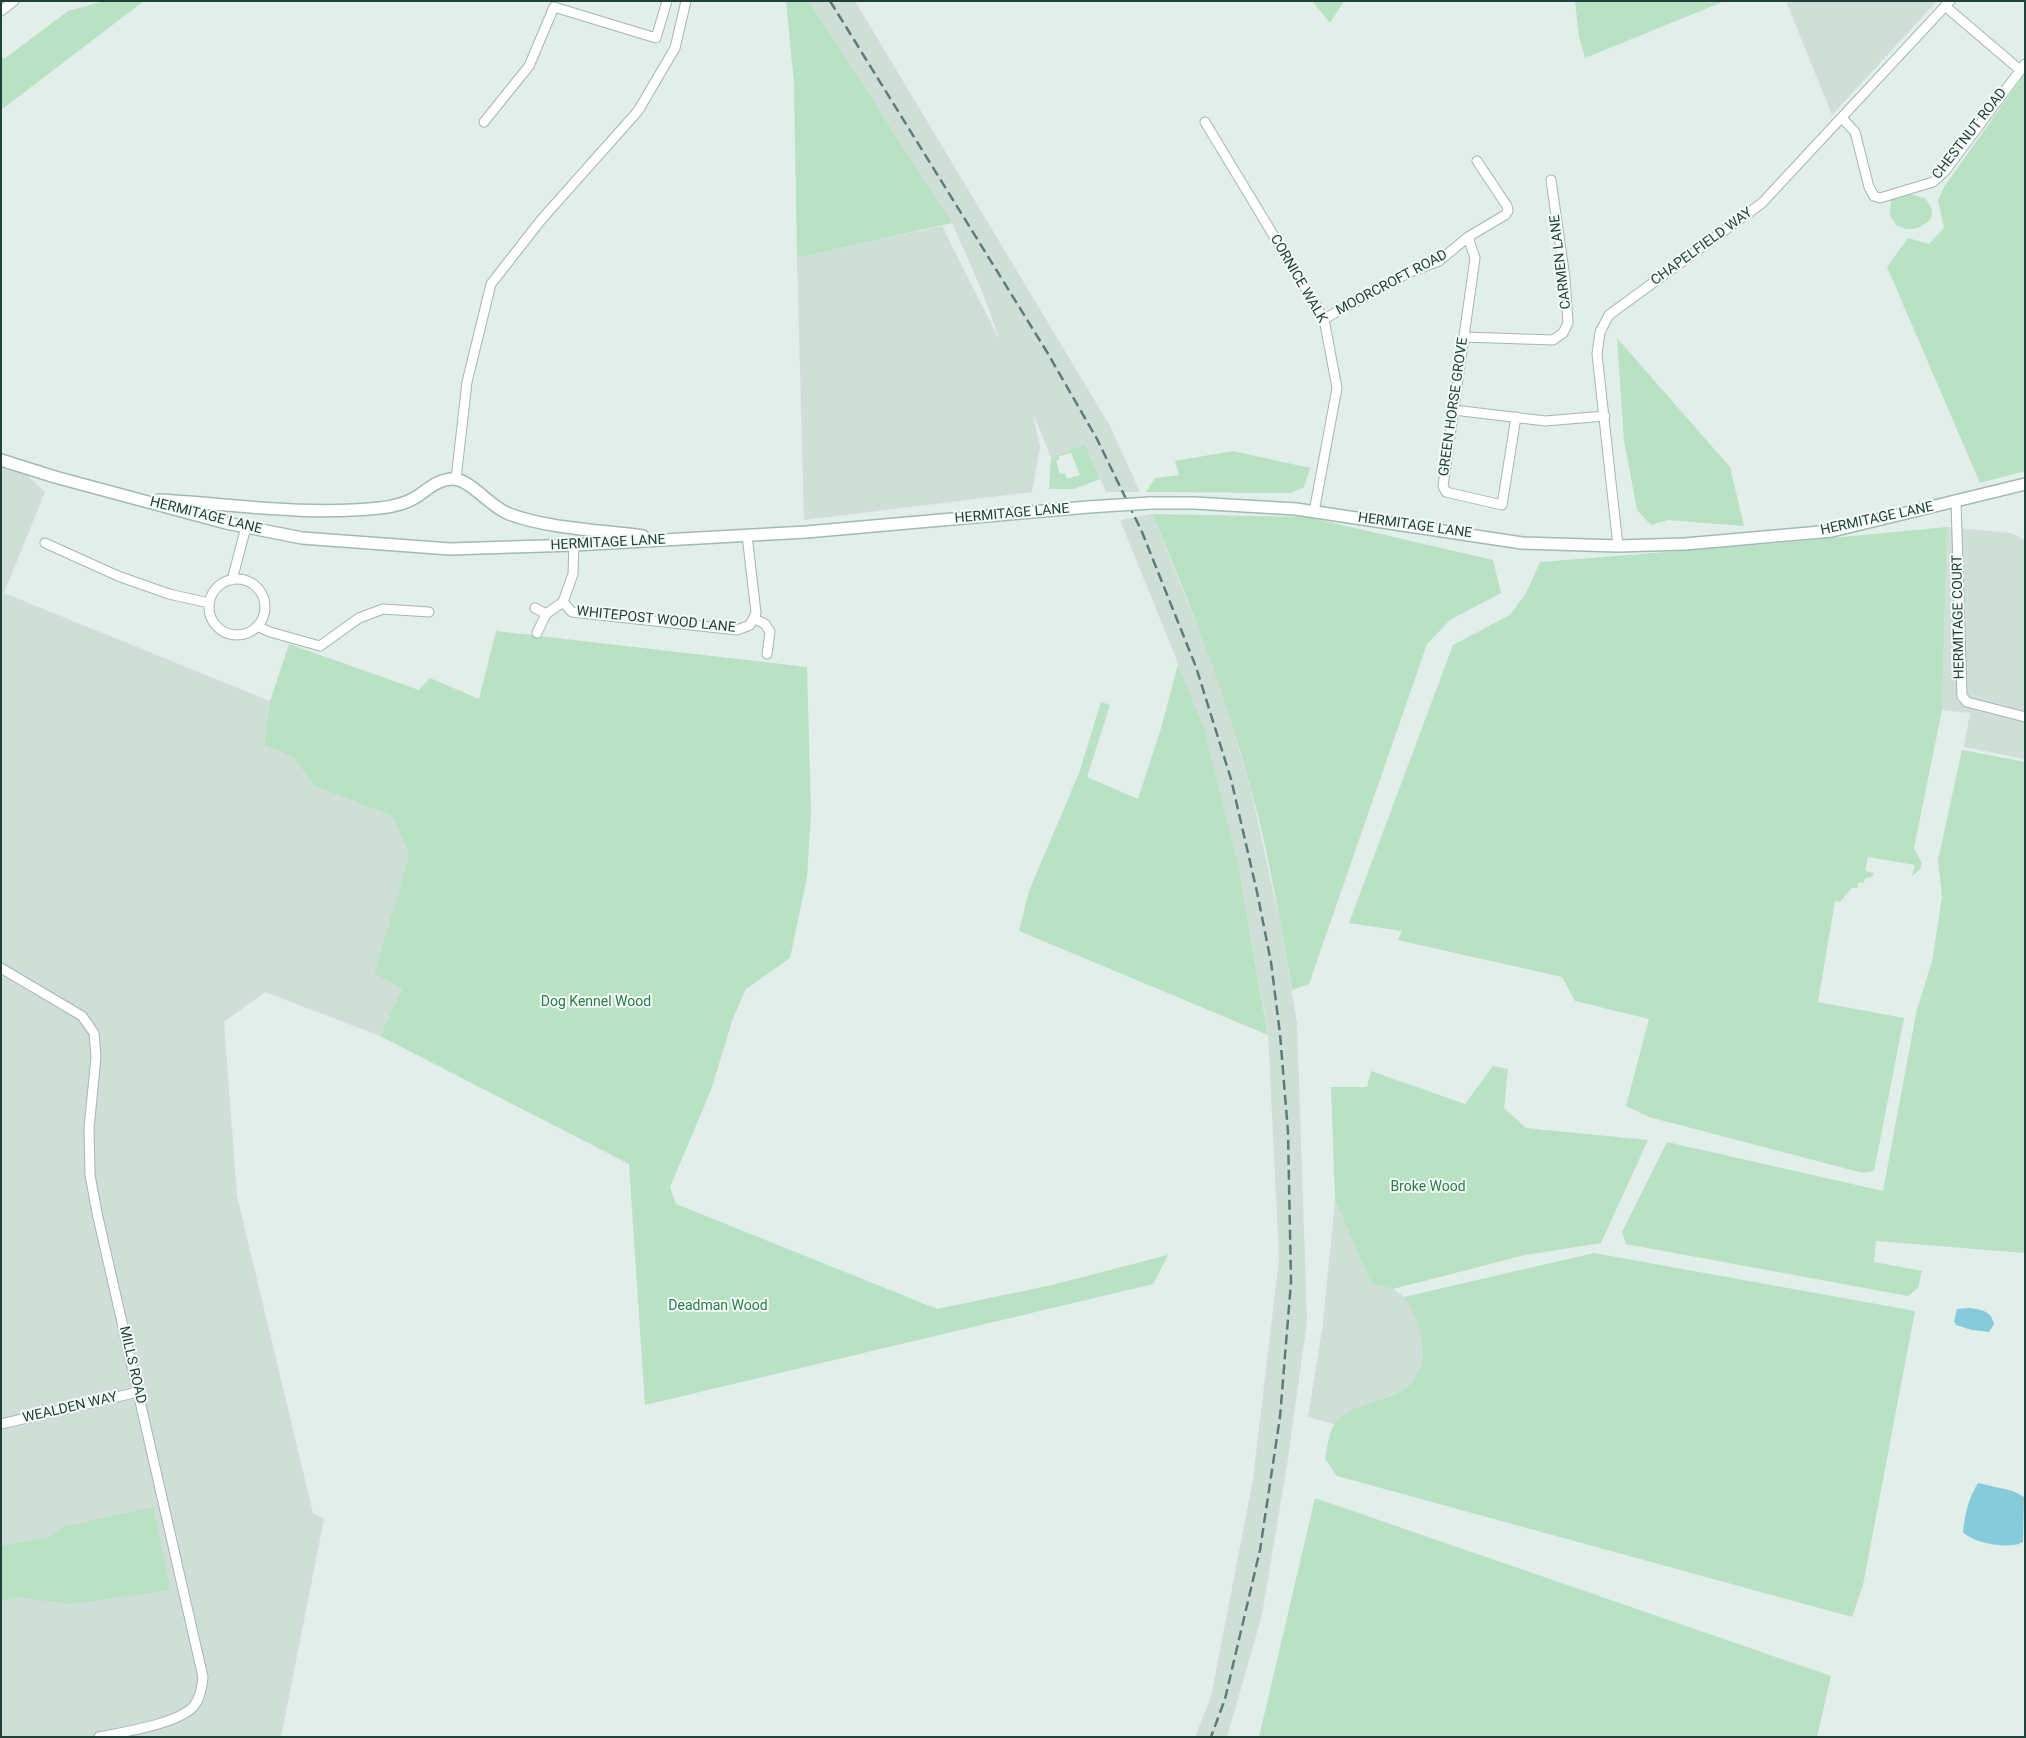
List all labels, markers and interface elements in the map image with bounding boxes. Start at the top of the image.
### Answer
street label: CHESTNUT ROAD [1929,85,2011,183]
street label: CHAPELFIELD WAY [1648,205,1756,289]
street label: CARMEN LANE [1547,214,1575,310]
street label: CORNICE WALK [1266,232,1330,326]
street label: MOORCROFT ROAD [1333,247,1451,319]
street label: GREEN HORSE GROVE [1436,336,1472,478]
street label: HERMITAGE LANE [148,494,264,538]
street label: HERMITAGE LANE [1819,499,1935,539]
street label: HERMITAGE LANE [954,501,1070,527]
street label: HERMITAGE LANE [1357,510,1473,542]
street label: HERMITAGE LANE [550,532,666,554]
street label: HERMITAGE COURT [1950,555,1968,679]
street label: WHITEPOST WOOD LANE [576,603,736,637]
park label: Dog Kennel Wood [541,994,651,1010]
park label: Broke Wood [1390,1179,1466,1195]
park label: Deadman Wood [668,1298,768,1314]
street label: MILLS ROAD [115,1324,149,1406]
street label: WEALDEN WAY [21,1389,119,1427]

